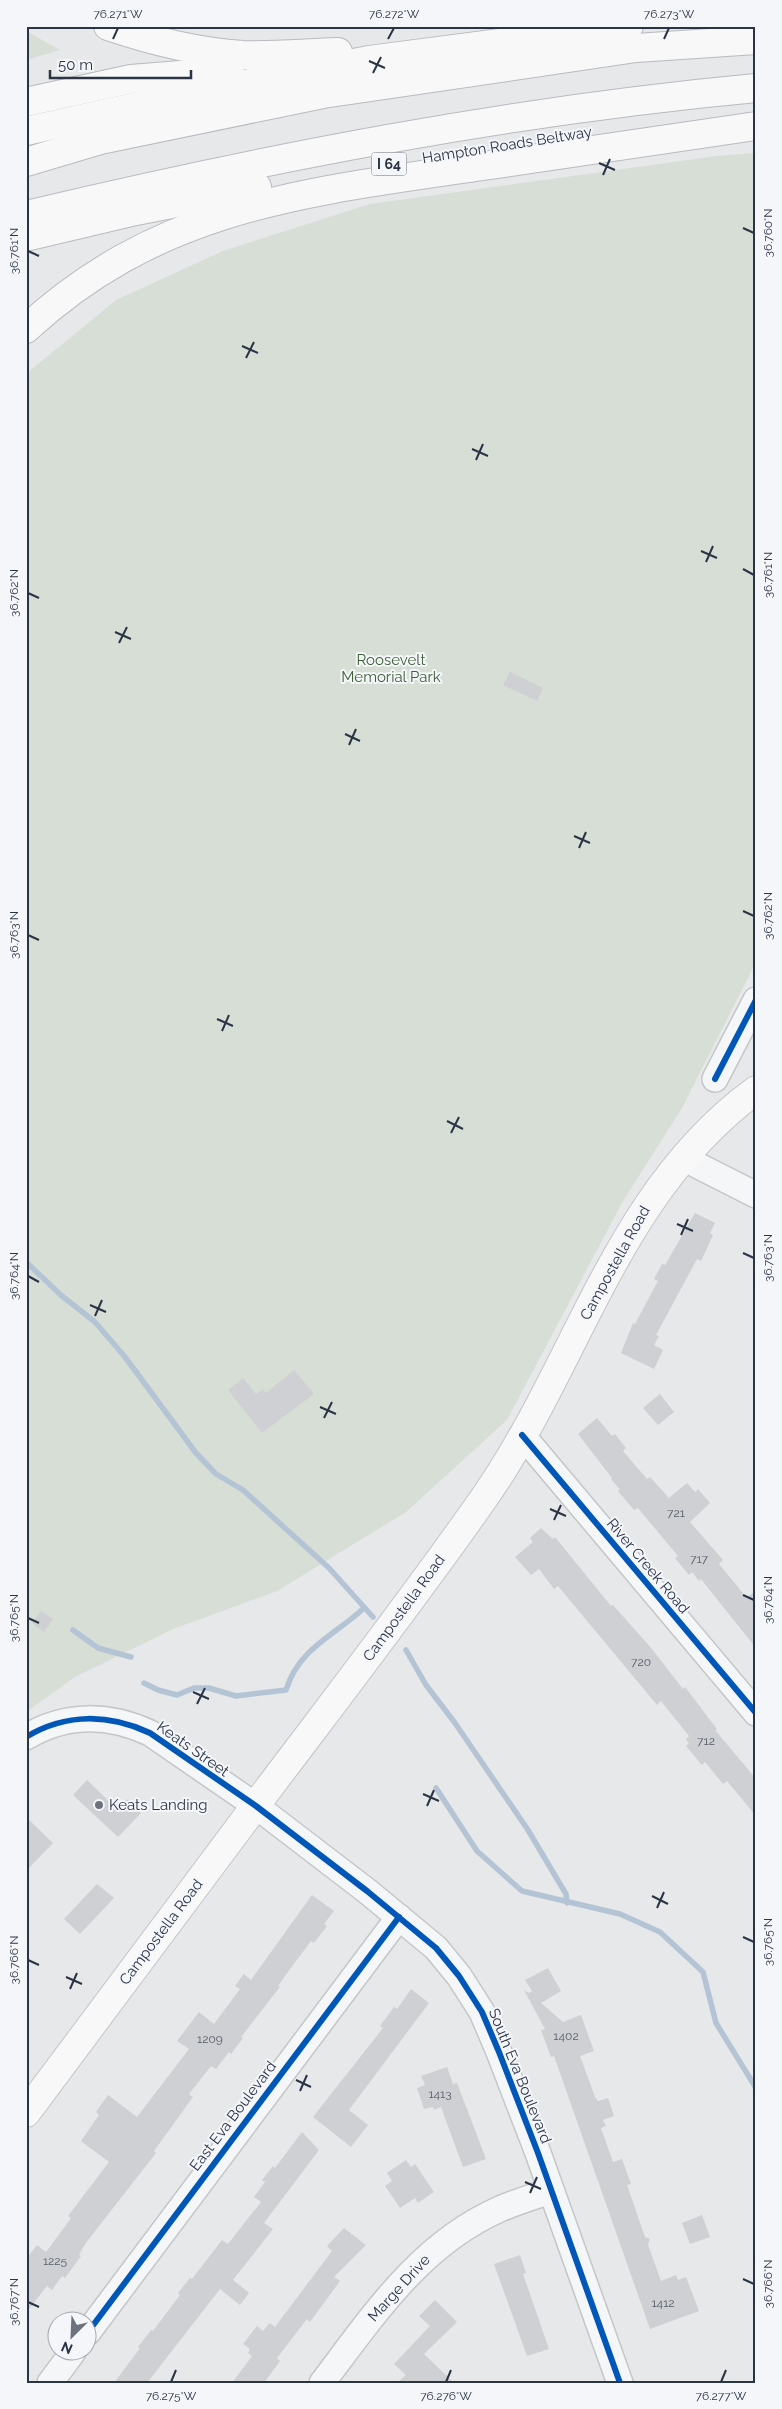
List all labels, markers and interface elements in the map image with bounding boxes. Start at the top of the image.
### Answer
text: 76.271°W [93,7,143,21]
text: 76.272°W [369,7,420,21]
text: 76.273°W [644,7,695,21]
scale bar [50,48,191,80]
text: 50 m [58,56,93,74]
street label: Hampton Roads Beltway [421,123,593,167]
road number: I 64 [372,152,406,175]
text: 36.760°N [761,209,775,257]
text: 36.761°N [7,228,21,274]
text: 36.761°N [761,552,775,598]
text: 36.762°N [7,569,21,617]
park label: Roosevelt Memorial Park [341,651,441,686]
text: 36.762°N [761,892,775,940]
text: 36.763°N [7,911,21,959]
street label: Campostella Road [576,1203,654,1323]
text: 36.763°N [761,1234,775,1282]
text: 36.764°N [7,1252,21,1300]
house number: 721 [667,1506,685,1520]
street label: River Creek Road [603,1515,693,1617]
street label: Campostella Road [359,1551,449,1665]
house number: 717 [690,1552,709,1566]
text: 36.764°N [761,1576,775,1624]
text: 36.765°N [7,1594,21,1642]
house number: 720 [631,1655,651,1669]
street label: Keats Street [154,1718,232,1780]
house number: 712 [697,1734,715,1748]
place label: Keats Landing [109,1796,207,1814]
marker: Keats Landing [93,1799,105,1811]
street label: Campostella Road [115,1876,207,1988]
text: 36.765°N [761,1918,775,1966]
text: 36.766°N [7,1936,21,1984]
street label: South Eva Boulevard [485,2006,555,2146]
house number: 1402 [553,2029,579,2043]
house number: 1209 [197,2032,223,2046]
street label: East Eva Boulevard [186,2058,280,2174]
house number: 1413 [428,2087,452,2101]
street label: Marge Drive [364,2251,434,2325]
house number: 1225 [43,2254,68,2268]
text: 36.766°N [761,2260,775,2308]
text: 36.767°N [7,2278,21,2326]
house number: 1412 [651,2296,675,2310]
north arrow [48,2312,98,2362]
text: N [59,2338,75,2357]
text: 76.275°W [146,2389,197,2403]
text: 76.276°W [420,2389,472,2403]
text: 76.277°W [696,2389,747,2403]

